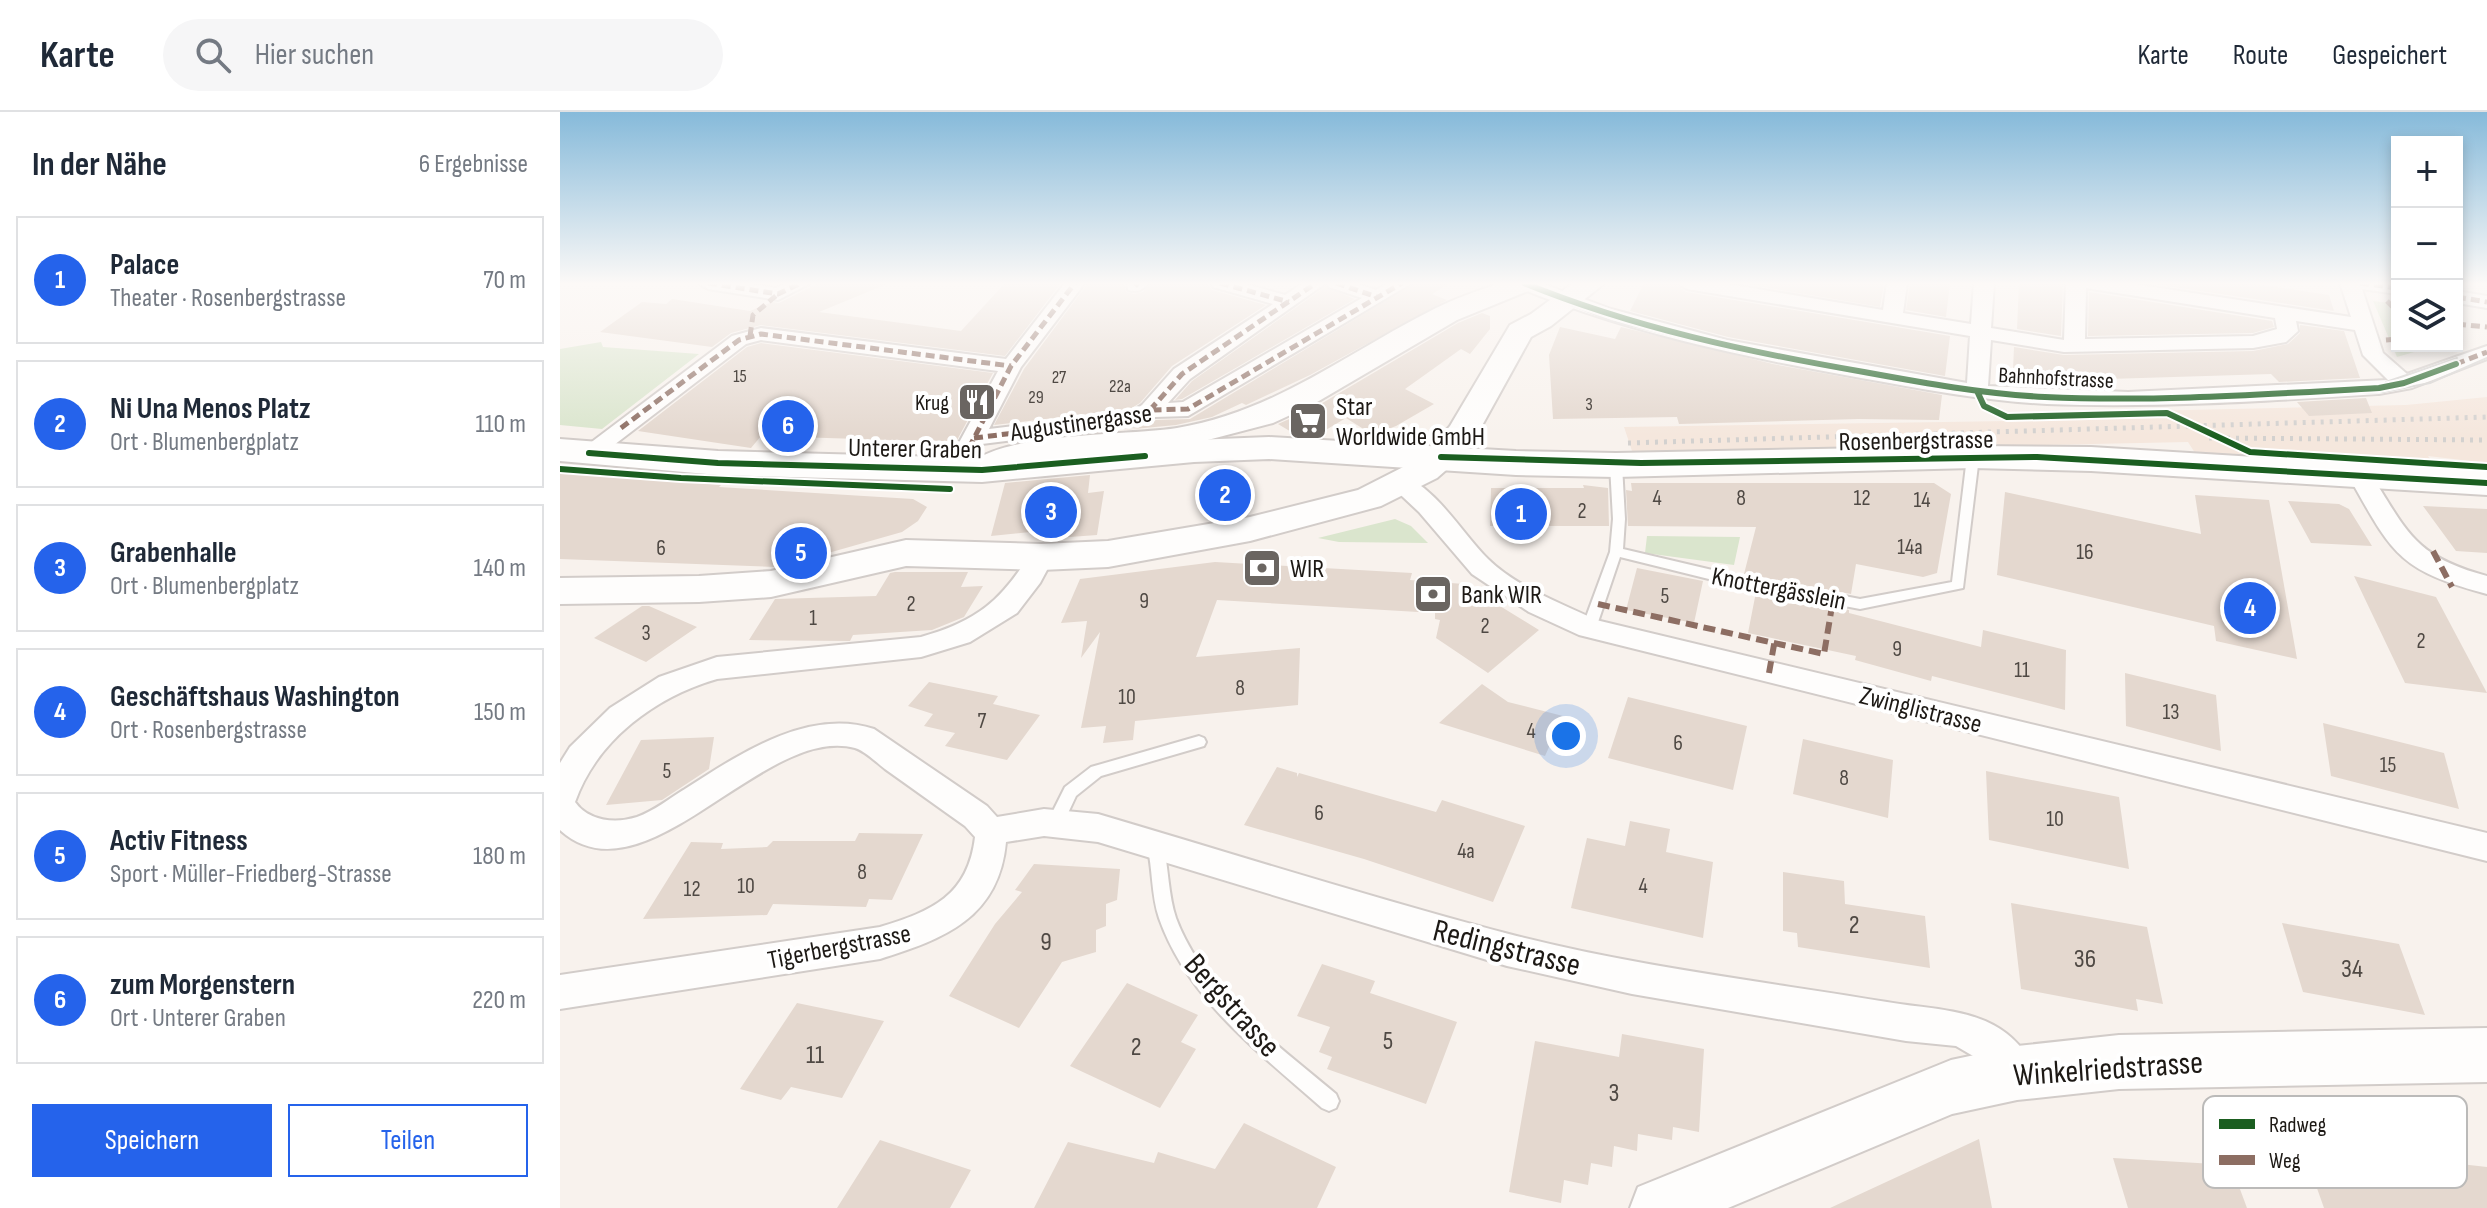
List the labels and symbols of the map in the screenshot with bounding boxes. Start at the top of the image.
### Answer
street label: Bahnhofstrasse [1998,362,2114,395]
house number: 15 [733,366,747,387]
house number: 27 [1052,367,1067,388]
house number: 22a [1109,376,1131,397]
restaurant icon: Krug [956,381,998,423]
house number: 29 [1028,387,1044,408]
place label: Krug [915,390,949,417]
place label: Star Worldwide GmbH [1336,392,1485,453]
house number: 3 [1585,394,1593,415]
pin: 6 [762,396,814,456]
street label: Augustinergasse [1007,398,1154,449]
supermarket icon: Star Worldwide GmbH [1287,400,1329,442]
street label: Rosenbergstrasse [1838,425,1994,458]
street label: Unterer Graben [848,433,982,466]
pin: 2 [1199,465,1251,525]
pin: 3 [1025,482,1077,542]
pin: 1 [1495,484,1547,544]
house number: 4 [1652,485,1662,512]
house number: 8 [1736,485,1746,512]
house number: 12 [1853,485,1871,512]
house number: 14 [1914,487,1930,514]
house number: 2 [1577,498,1587,525]
pin: 5 [775,523,827,583]
house number: 14a [1897,534,1923,561]
house number: 6 [656,535,666,562]
house number: 16 [2076,539,2094,566]
bank icon: WIR [1241,547,1283,589]
place label: WIR [1290,554,1324,585]
street label: Knottergässlein [1709,561,1848,618]
bank icon: Bank WIR [1412,573,1454,615]
pin: 4 [2224,578,2276,638]
place label: Bank WIR [1461,580,1542,611]
house number: 5 [1661,583,1670,610]
house number: 9 [1139,588,1149,615]
house number: 2 [906,591,916,618]
house number: 1 [809,605,817,632]
house number: 2 [1480,613,1490,640]
house number: 3 [641,620,651,647]
house number: 2 [2416,628,2426,655]
house number: 9 [1892,636,1902,663]
house number: 11 [2014,657,2030,684]
house number: 8 [1235,675,1245,702]
street label: Zwinglistrasse [1856,680,1985,741]
house number: 10 [1118,684,1136,711]
house number: 13 [2163,699,2179,726]
house number: 7 [978,708,987,735]
your location [1546,716,1586,756]
house number: 4 [1526,718,1536,745]
house number: 6 [1673,730,1683,757]
house number: 15 [2380,752,2396,779]
house number: 5 [663,758,672,785]
house number: 8 [1839,765,1849,792]
house number: 6 [1314,800,1324,827]
house number: 10 [2046,806,2064,833]
house number: 4a [1457,838,1475,865]
house number: 8 [857,859,867,886]
house number: 10 [737,873,755,900]
house number: 4 [1638,873,1648,900]
house number: 12 [683,876,701,903]
house number: 2 [1849,910,1859,941]
street label: Redingstrasse [1429,911,1584,986]
street label: Tigerbergstrasse [765,918,913,977]
house number: 9 [1040,927,1052,958]
house number: 36 [2074,944,2096,975]
street label: Bergstrasse [1175,946,1289,1066]
house number: 34 [2341,954,2363,985]
house number: 5 [1383,1026,1393,1057]
house number: 2 [1131,1032,1141,1063]
house number: 11 [806,1040,824,1071]
street label: Winkelriedstrasse [2012,1043,2204,1096]
house number: 3 [1609,1078,1619,1109]
legend [2203,1096,2467,1188]
text: Radweg [2269,1112,2327,1139]
text: Weg [2269,1148,2301,1175]

